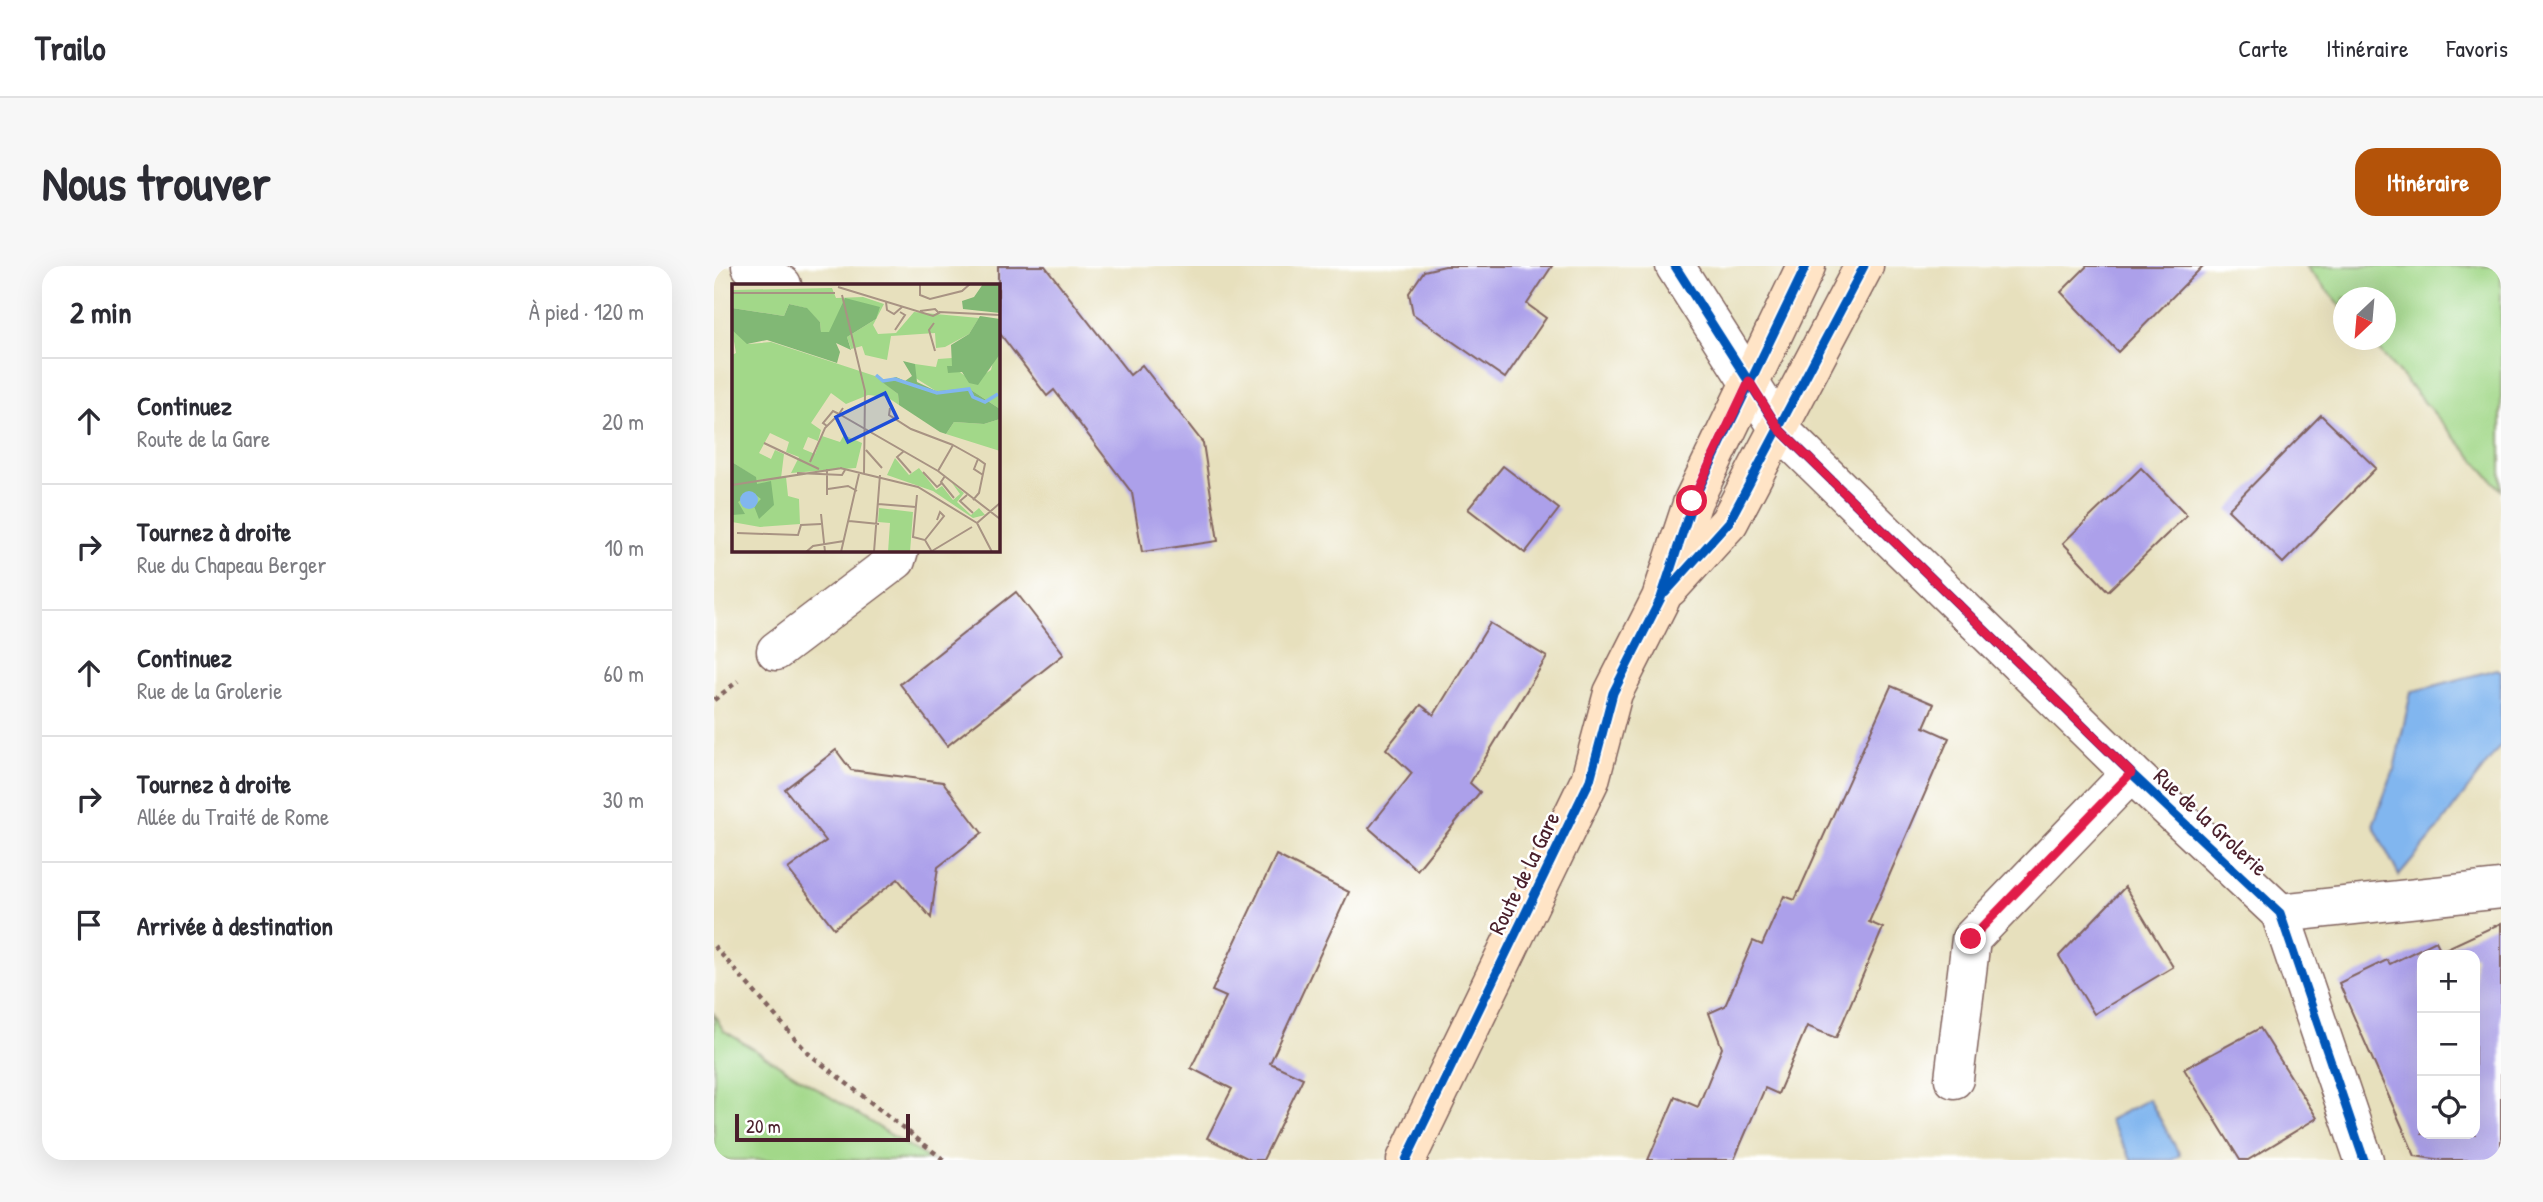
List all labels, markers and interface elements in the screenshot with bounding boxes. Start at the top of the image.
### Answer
text: Trailo [35,26,106,70]
text: Carte [2238,32,2288,64]
text: Itinéraire [2326,32,2408,64]
text: Favoris [2446,32,2508,64]
button: Itinéraire [2355,148,2501,216]
text: Nous trouver [42,149,271,215]
inset map [732,284,999,551]
north arrow [2333,287,2396,350]
text: 2 min [70,292,132,332]
text: À pied · 120 m [529,296,644,327]
text: Continuez [137,388,232,423]
icon: ahead [70,402,108,440]
text: 20 m [602,406,644,437]
text: Route de la Gare [137,423,270,454]
route start [1676,485,1707,516]
text: Tournez à droite [137,514,291,549]
icon: right [70,528,108,566]
text: 10 m [604,532,644,563]
text: Rue du Chapeau Berger [137,549,326,580]
text: Continuez [137,640,232,675]
icon: ahead [70,654,108,692]
text: 60 m [604,658,644,689]
text: Rue de la Grolerie [137,675,283,706]
street label: Rue de la Grolerie [2148,761,2275,883]
text: Tournez à droite [137,766,291,801]
icon: right [70,780,108,818]
text: 30 m [602,784,644,815]
text: Allée du Traité de Rome [137,801,329,832]
street label: Route de la Gare [1480,806,1567,939]
icon: arrive [70,906,108,944]
text: Arrivée à destination [137,908,333,943]
route end [1955,923,1986,954]
map controls [2417,950,2480,1139]
button: + [2417,950,2480,1013]
button: − [2417,1013,2480,1076]
button: locate [2417,1076,2480,1139]
scale bar [735,1111,910,1143]
text: 20 m [746,1113,781,1139]

